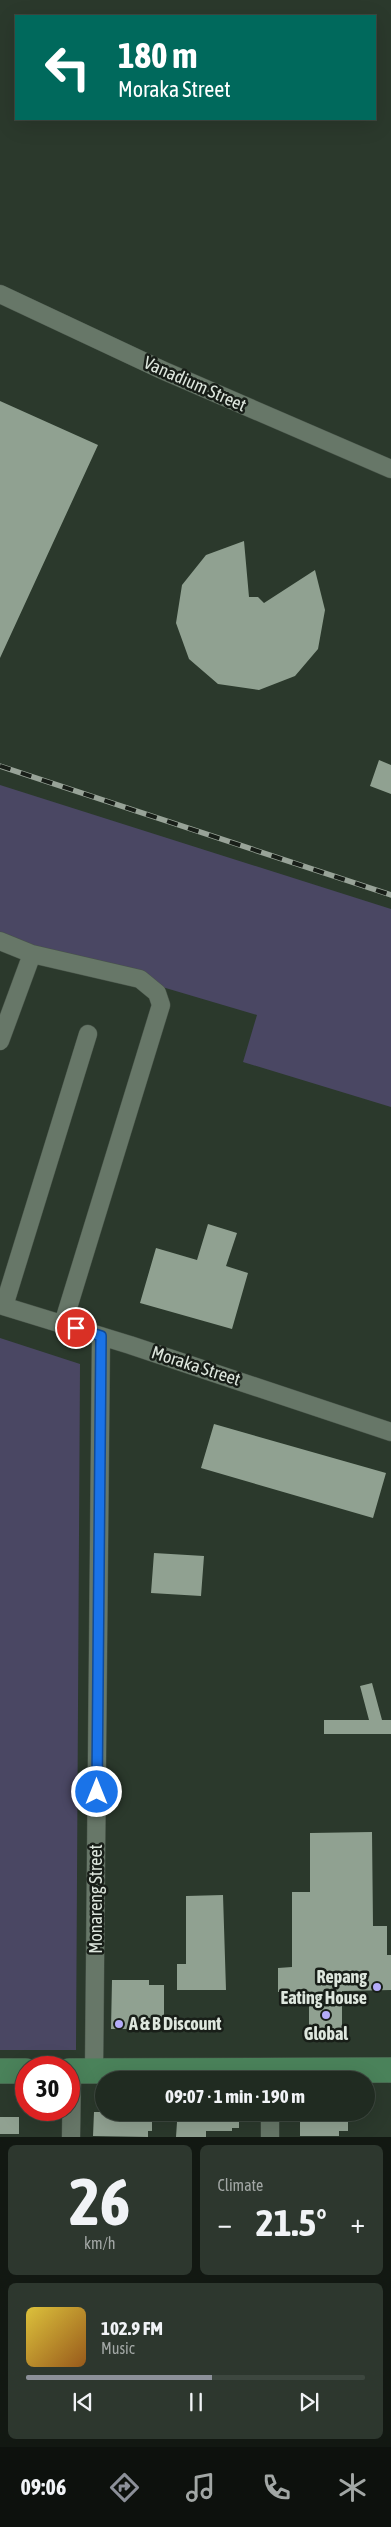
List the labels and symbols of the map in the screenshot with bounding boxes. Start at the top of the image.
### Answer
street label: Vanadium Street [141,352,250,416]
pin [55,1307,97,1349]
street label: Moraka Street [149,1341,243,1390]
position arrow [70,1765,122,1817]
street label: Monareng Street [85,1844,106,1954]
place label: Repang Eating House [281,1966,367,2008]
marker: Repang Eating House [371,1981,383,1993]
marker: Global [320,2009,332,2021]
place label: A & B Discount [128,2013,222,2034]
marker: A & B Discount [113,2018,125,2030]
place label: Global [304,2023,348,2044]
speed limit sign: 30 [15,2056,80,2121]

